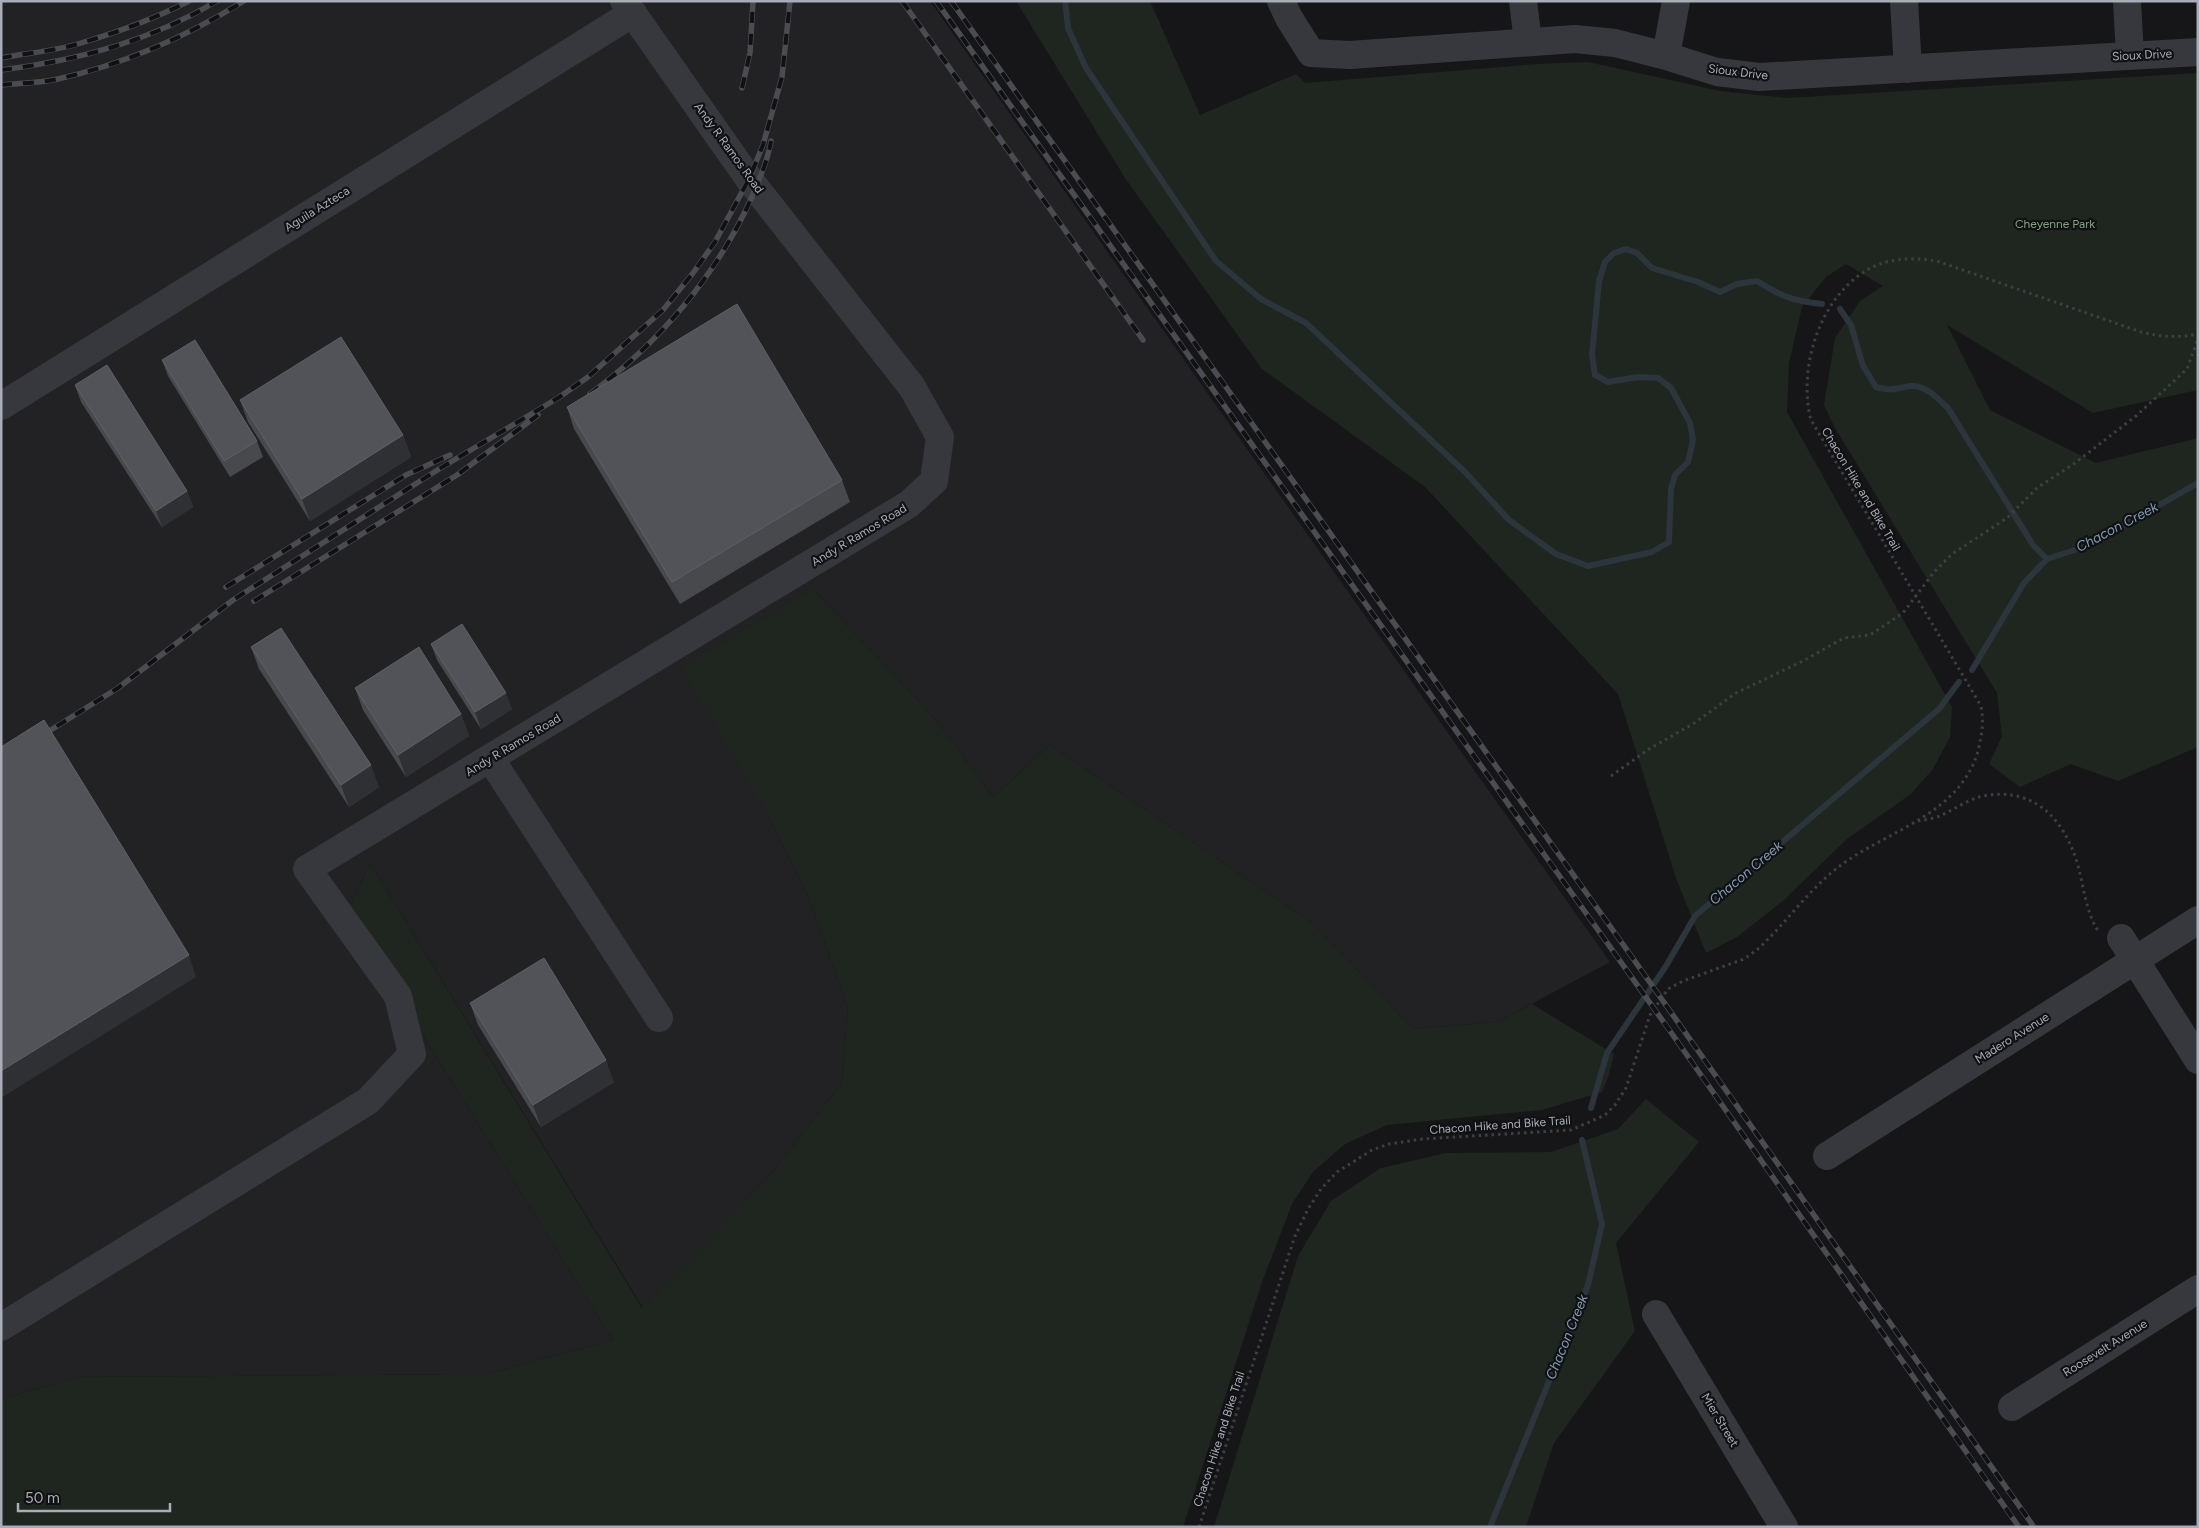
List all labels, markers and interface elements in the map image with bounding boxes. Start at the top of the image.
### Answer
street label: Sioux Drive [2112,46,2173,64]
street label: Sioux Drive [1707,61,1769,83]
street label: Andy R Ramos Road [691,100,767,196]
street label: Aguila Azteca [282,183,352,235]
park label: Cheyenne Park [2015,217,2095,231]
street label: Chacon Hike and Bike Trail [1819,425,1903,553]
water label: Chacon Creek [2073,498,2162,556]
street label: Andy R Ramos Road [809,501,909,569]
street label: Andy R Ramos Road [463,711,563,779]
water label: Chacon Creek [1706,837,1787,908]
street label: Madero Avenue [1972,1009,2052,1066]
street label: Chacon Hike and Bike Trail [1429,1113,1571,1137]
water label: Chacon Creek [1542,1291,1592,1382]
street label: Roosevelt Avenue [2060,1316,2150,1380]
street label: Chacon Hike and Bike Trail [1190,1370,1248,1508]
street label: Mier Street [1699,1391,1742,1450]
scale bar [18,1480,170,1512]
text: 50 m [25,1489,60,1507]

